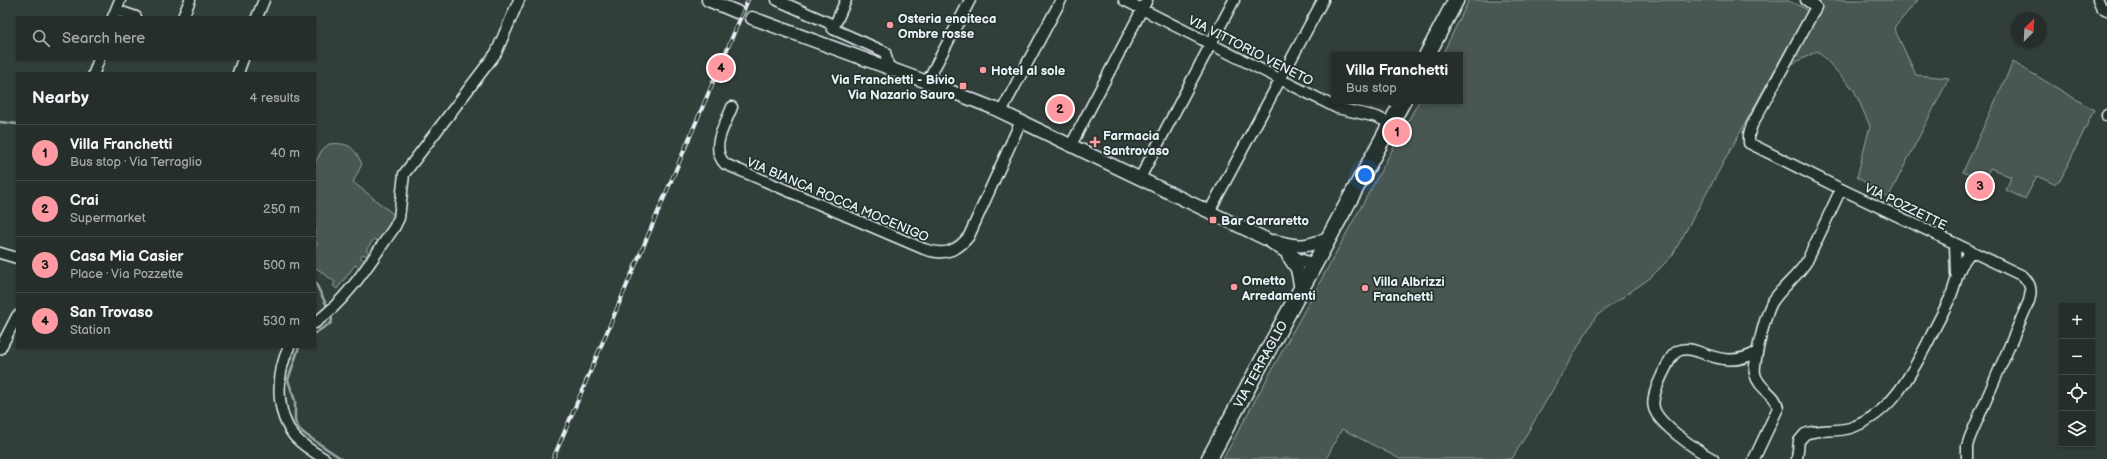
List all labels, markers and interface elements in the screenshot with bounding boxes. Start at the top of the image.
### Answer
place label: Osteria enoiteca Ombre rosse [898,11,996,42]
street label: VIA VITTORIO VENETO [1185,12,1316,89]
north arrow [2011,12,2047,48]
search box [16,16,316,60]
marker: Osteria enoiteca Ombre rosse [885,20,895,30]
icon: search [30,27,52,49]
text: Search here [62,29,145,48]
popup [1331,52,1463,104]
pin: 4 [708,53,734,83]
text: Villa Franchetti [1346,61,1448,80]
place label: Hotel al sole [991,63,1066,79]
marker: Hotel al sole [978,65,988,75]
place label: Via Franchetti - Bivio Via Nazario Sauro [831,72,955,103]
text: Bus stop [1346,80,1397,96]
marker: Via Franchetti - Bivio Via Nazario Sauro [958,81,968,91]
text: Nearby [32,88,89,108]
text: 4 results [250,90,300,106]
pin: 2 [1047,94,1073,124]
pin: 1 [1384,117,1410,147]
place label: Farmacia Santrovaso [1103,128,1169,159]
text: Villa Franchetti [70,135,172,154]
marker: Farmacia Santrovaso [1090,137,1100,147]
text: 1 [42,145,48,161]
text: 40 m [270,145,300,161]
text: Bus stop · Via Terraglio [70,154,202,170]
street label: VIA BIANCA ROCCA MOCENIGO [744,154,931,246]
your location [1355,165,1375,185]
pin: 3 [1967,171,1993,201]
street label: VIA POZZETTE [1862,180,1950,234]
text: Crai [70,191,99,210]
text: 2 [41,201,49,217]
text: 250 m [263,201,300,217]
text: Supermarket [70,210,146,226]
place label: Bar Carraretto [1221,213,1309,229]
marker: Bar Carraretto [1208,215,1218,225]
text: Casa Mia Casier [70,247,184,266]
text: 3 [41,257,49,273]
text: 500 m [263,257,300,273]
text: Place · Via Pozzette [70,266,183,282]
place label: Ometto Arredamenti [1241,273,1316,304]
place label: Villa Albrizzi Franchetti [1373,274,1445,305]
marker: Ometto Arredamenti [1229,282,1239,292]
marker: Villa Albrizzi Franchetti [1360,283,1370,293]
text: San Trovaso [70,303,153,322]
map controls [2059,303,2095,447]
button: + [2059,303,2095,339]
text: 4 [41,313,49,329]
text: 530 m [263,313,300,329]
street label: VIA TERRAGLIO [1230,318,1291,411]
text: Station [70,322,111,338]
button: − [2059,339,2095,375]
button: locate [2059,375,2095,411]
button: layers [2059,411,2095,447]

